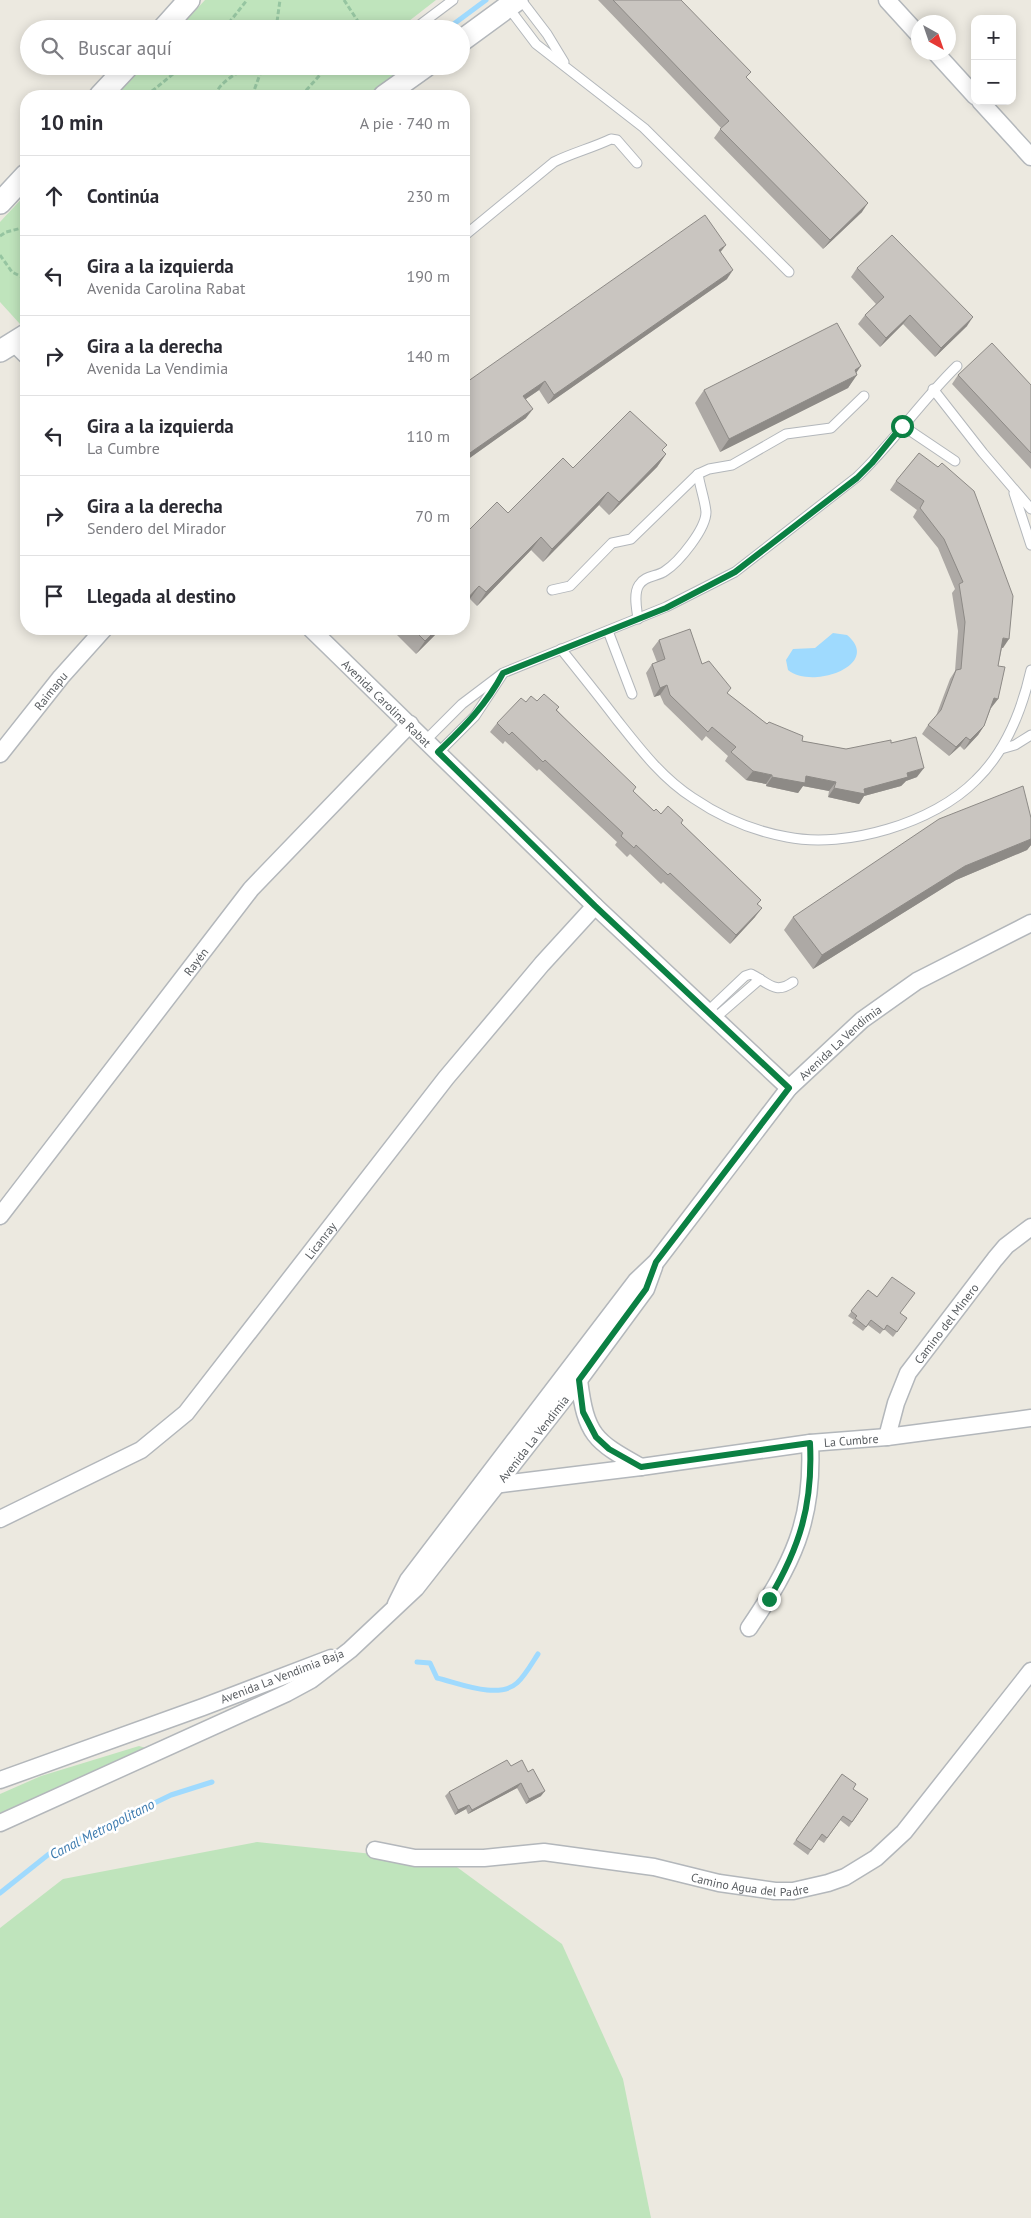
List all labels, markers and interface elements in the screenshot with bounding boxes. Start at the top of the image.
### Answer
north arrow [911,15,956,60]
map controls [971,15,1016,105]
button: + [971,15,1016,60]
search box [20,20,470,75]
icon: search [38,34,66,62]
text: Buscar aquí [78,36,172,60]
button: − [971,60,1016,105]
text: 10 min [40,109,103,136]
text: A pie · 740 m [360,113,450,133]
icon: ahead [40,182,68,210]
text: Continúa [87,184,159,208]
text: 230 m [407,186,450,206]
text: Gira a la izquierda [87,254,234,278]
icon: left [40,262,68,290]
text: 190 m [407,266,450,286]
text: Avenida Carolina Rabat [87,278,245,298]
text: Gira a la derecha [87,334,223,358]
icon: right [40,342,68,370]
text: 140 m [407,346,450,366]
text: Avenida La Vendimia [87,358,228,378]
text: Gira a la izquierda [87,414,234,438]
route start [891,415,914,438]
icon: left [40,422,68,450]
text: 110 m [407,426,450,446]
text: La Cumbre [87,438,160,458]
text: Gira a la derecha [87,494,223,518]
icon: right [40,502,68,530]
text: 70 m [415,506,450,526]
text: Sendero del Mirador [87,518,226,538]
icon: arrive [40,582,68,610]
text: Llegada al destino [87,584,236,608]
street label: Avenida Carolina Rabat [339,656,435,750]
street label: Raimapu [30,668,70,713]
street label: Rayén [180,944,211,978]
street label: Avenida La Vendimia [795,1001,884,1083]
street label: Licanray [301,1218,339,1262]
street label: Camino del Minero [911,1280,981,1366]
street label: Avenida La Vendimia [495,1392,572,1485]
street label: La Cumbre [823,1430,879,1449]
route end [758,1588,781,1611]
street label: Avenida La Vendimia Baja [218,1645,346,1707]
water label: Canal Metropolitano [46,1795,158,1863]
street label: Camino Agua del Padre [690,1869,810,1899]

